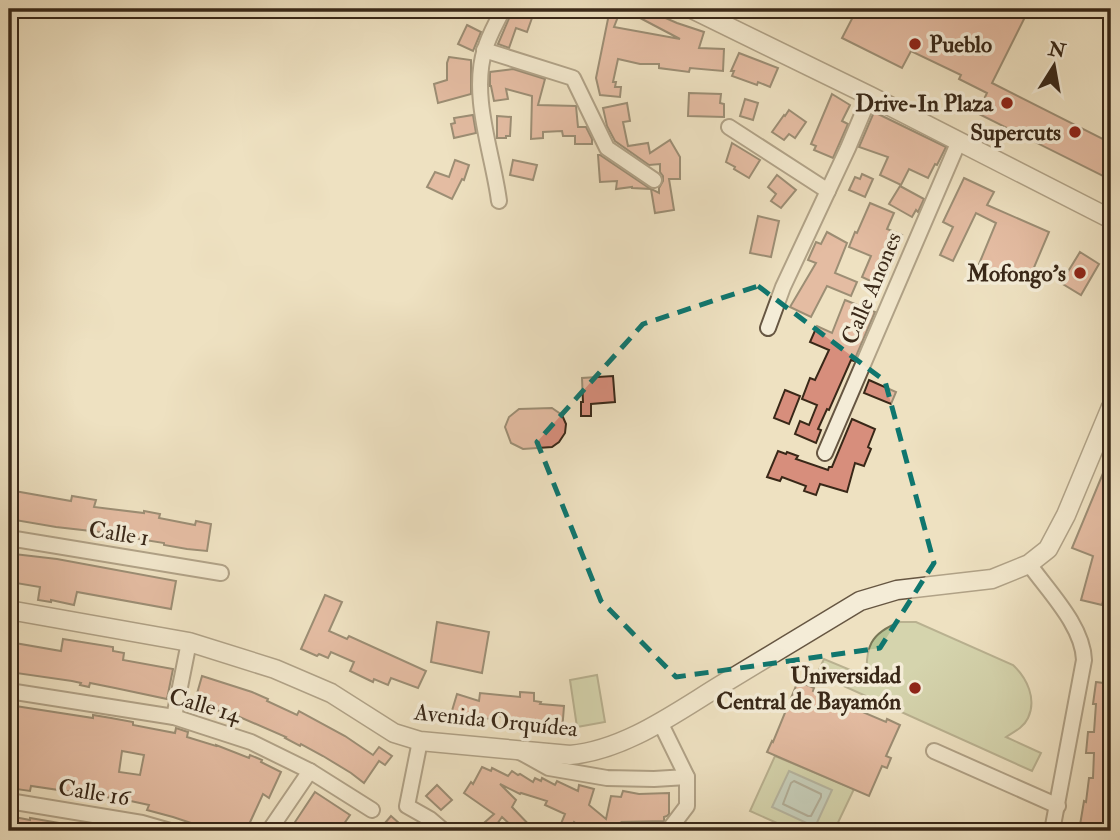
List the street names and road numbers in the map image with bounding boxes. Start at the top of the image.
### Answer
street label: Calle Anones [835,228,908,349]
street label: Calle 1 [87,514,151,553]
street label: Calle 14 [166,681,245,730]
street label: Avenida Orquídea [412,697,580,744]
street label: Calle 16 [56,773,133,813]

